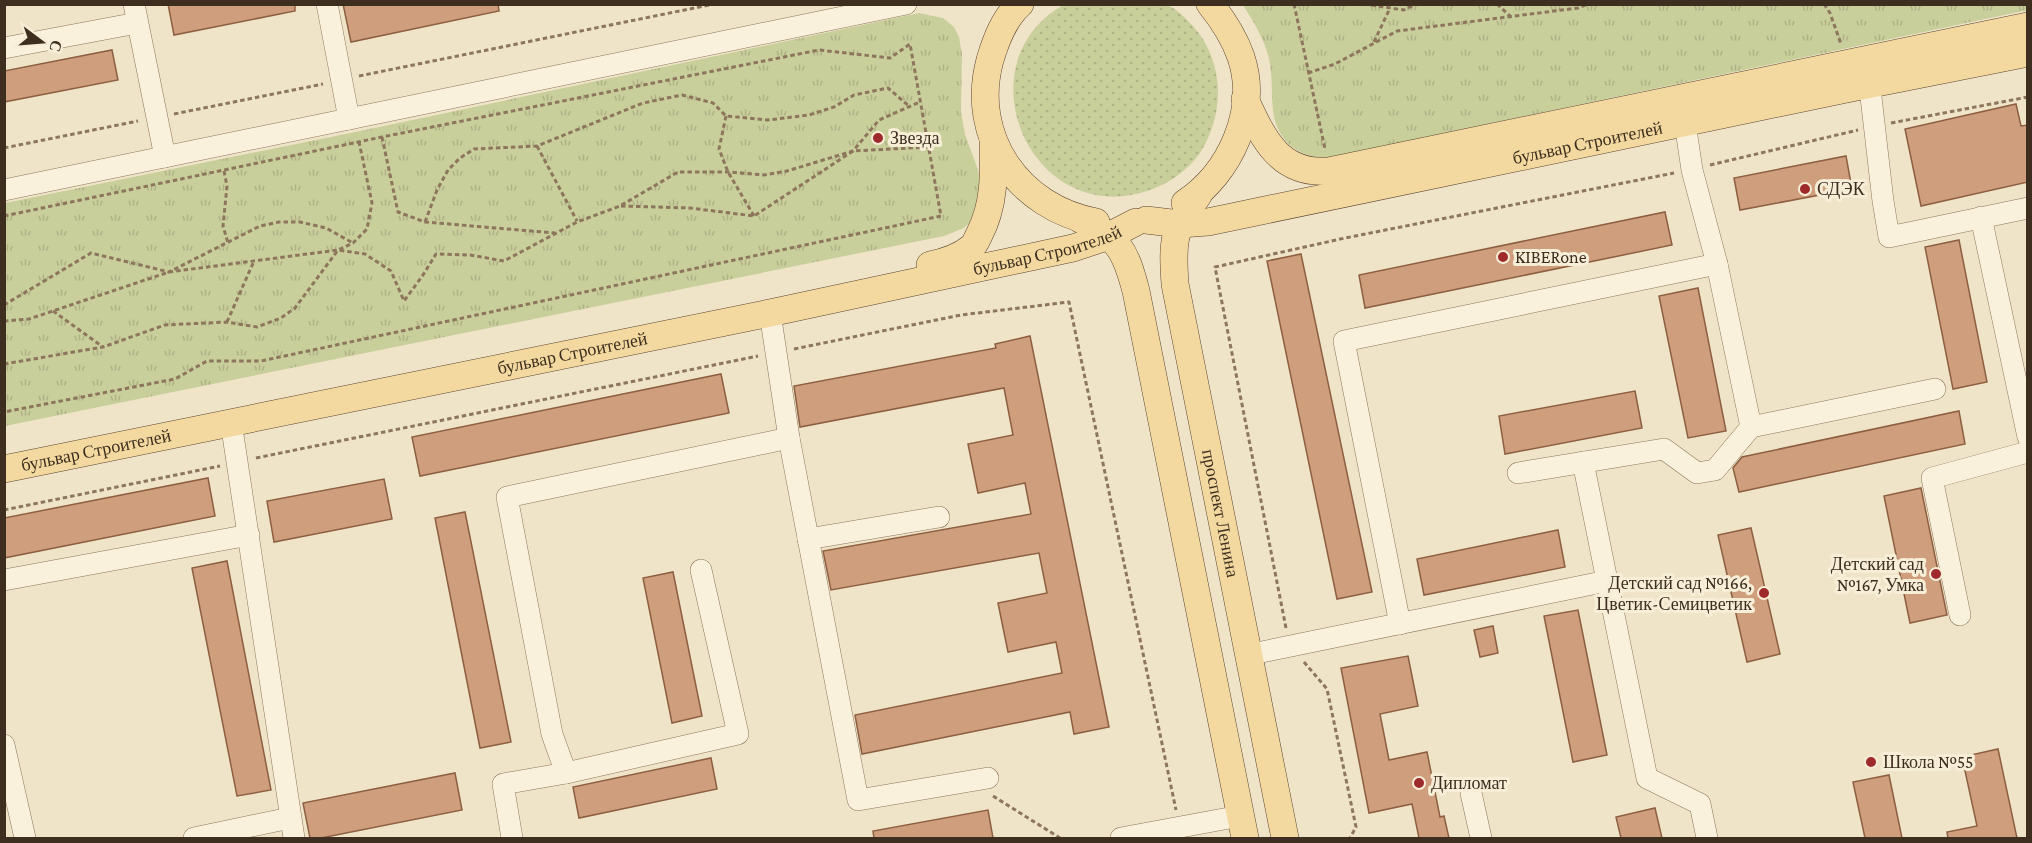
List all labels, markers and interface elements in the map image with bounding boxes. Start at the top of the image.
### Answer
north arrow [12,12,72,72]
text: С [46,38,66,54]
street label: бульвар Строителей [1511,117,1665,168]
place label: Звезда [890,128,940,148]
marker: Звезда [871,131,885,145]
place label: СДЭК [1817,179,1866,199]
marker: СДЭК [1798,182,1812,196]
street label: бульвар Строителей [971,221,1125,279]
place label: KIBERone [1515,247,1587,267]
marker: KIBERone [1496,250,1510,264]
street label: бульвар Строителей [496,328,649,378]
street label: бульвар Строителей [19,425,173,475]
street label: проспект Ленина [1198,447,1243,579]
place label: Детский сад №167, Умка [1831,554,1924,595]
marker: Детский сад №167, Умка [1929,567,1943,581]
place label: Детский сад №166, Цветик-Семицветик [1596,573,1752,614]
marker: Детский сад №166, Цветик-Семицветик [1757,586,1771,600]
place label: Школа №55 [1883,752,1974,772]
marker: Школа №55 [1864,755,1878,769]
place label: Дипломат [1431,773,1507,793]
marker: Дипломат [1412,776,1426,790]

